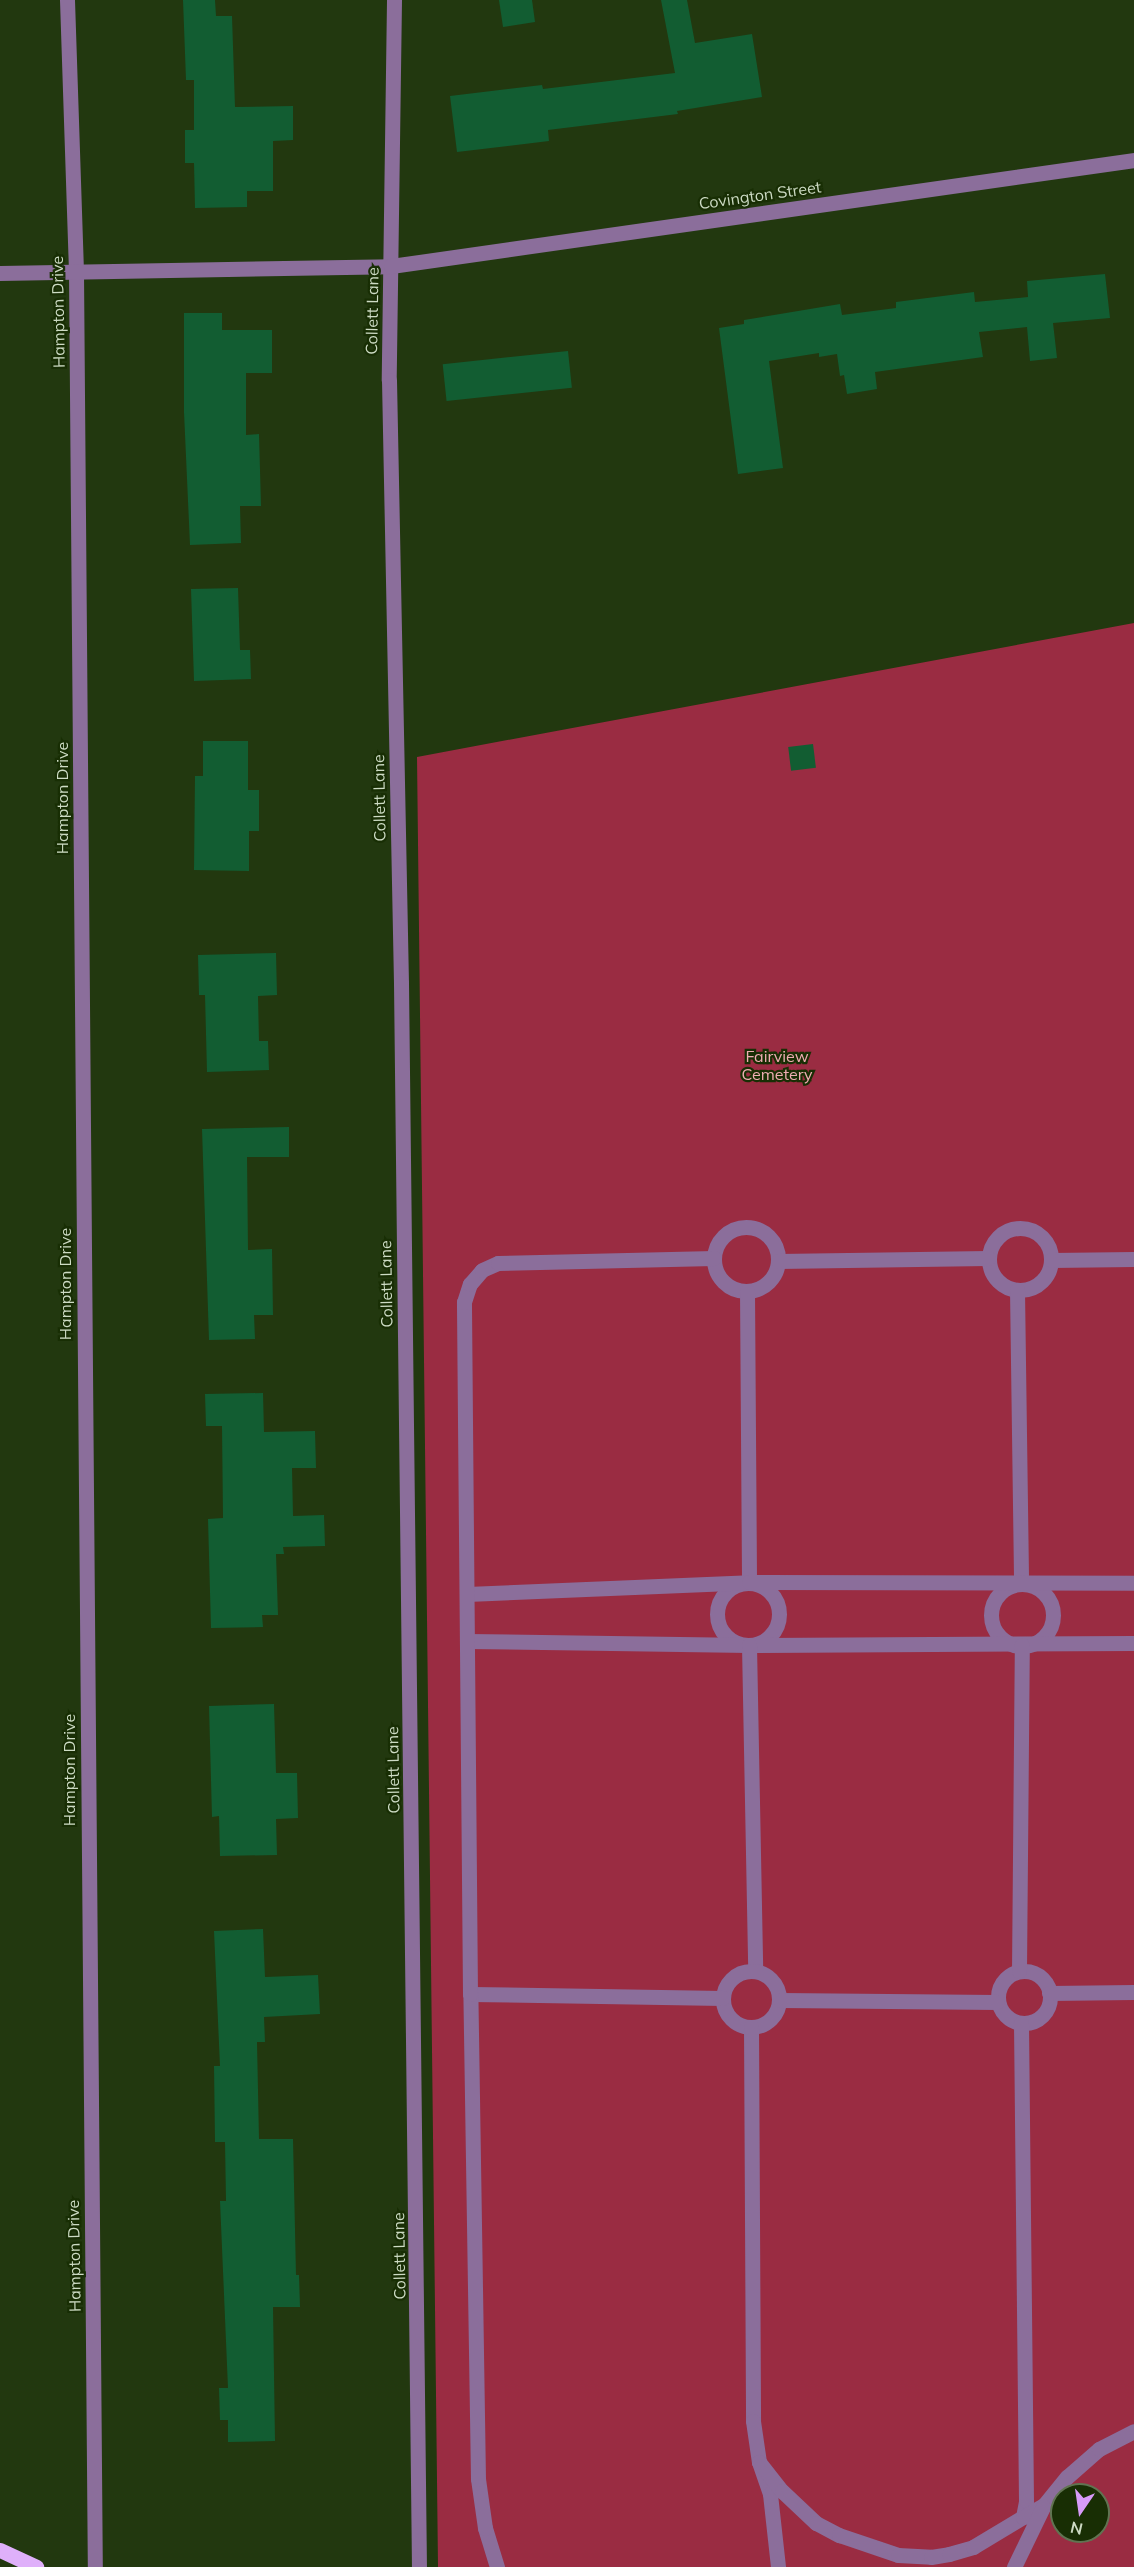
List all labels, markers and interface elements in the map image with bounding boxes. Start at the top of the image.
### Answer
street label: Covington Street [698,177,822,213]
street label: Hampton Drive [47,256,69,368]
street label: Collett Lane [362,267,382,355]
street label: Hampton Drive [52,742,72,854]
street label: Collett Lane [369,754,389,842]
park label: Fairview Cemetery [742,1046,812,1084]
street label: Hampton Drive [55,1228,75,1340]
street label: Collett Lane [376,1240,396,1328]
street label: Hampton Drive [59,1714,79,1826]
street label: Collett Lane [383,1726,403,1814]
street label: Hampton Drive [63,2200,85,2312]
street label: Collett Lane [389,2212,409,2300]
north arrow [1050,2483,1110,2543]
text: N [1068,2517,1085,2540]

